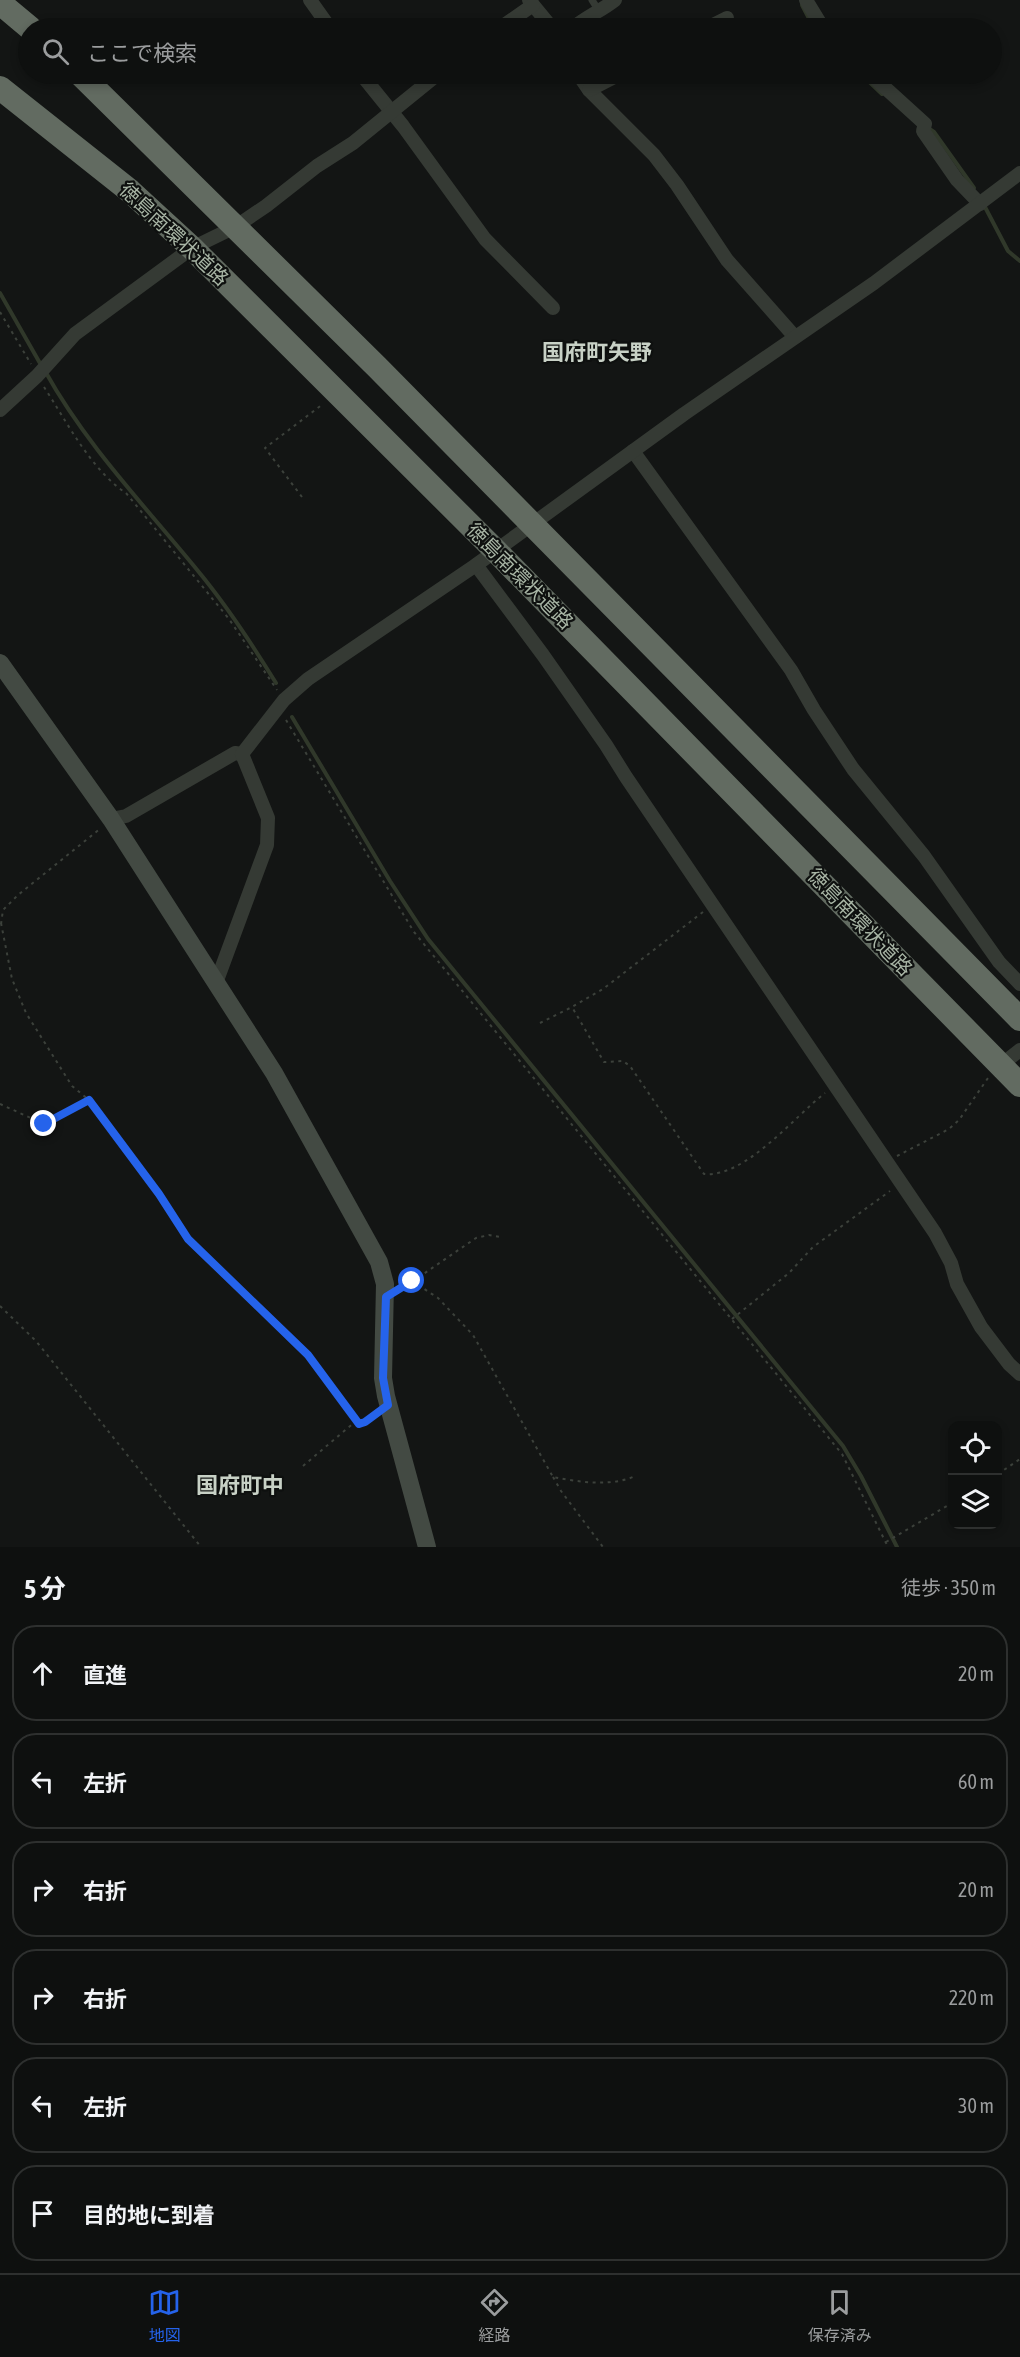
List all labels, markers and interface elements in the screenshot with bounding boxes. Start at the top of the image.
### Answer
search box [18,18,1002,84]
icon: search [39,35,72,68]
text: ここで検索 [87,40,197,66]
street label: 徳島南環状道路 [115,177,233,290]
district label: 国府町矢野 [542,339,652,365]
street label: 徳島南環状道路 [463,518,578,633]
street label: 徳島南環状道路 [803,863,917,980]
route end [30,1110,56,1136]
route start [398,1267,424,1293]
map controls [948,1421,1002,1529]
button: locate [948,1421,1002,1475]
district label: 国府町中 [196,1472,284,1498]
button: layers [948,1475,1002,1529]
text: 5 分 [24,1574,66,1604]
text: 徒歩 · 350 m [901,1576,996,1599]
icon: ahead [26,1657,59,1690]
text: 直進 [83,1662,127,1688]
text: 20 m [958,1662,994,1685]
icon: left [26,1765,59,1798]
text: 左折 [83,1770,127,1796]
text: 60 m [958,1770,994,1793]
icon: right [26,1873,59,1906]
text: 右折 [83,1878,127,1904]
text: 20 m [958,1878,994,1901]
icon: right [26,1981,59,2014]
text: 右折 [83,1986,127,2012]
text: 220 m [949,1986,994,2009]
icon: left [26,2089,59,2122]
text: 左折 [83,2094,127,2120]
text: 30 m [958,2094,994,2117]
icon: arrive [26,2197,59,2230]
text: 目的地に到着 [83,2202,215,2228]
tab: 地図 [148,2286,181,2346]
tab: 経路 [478,2286,511,2346]
tab: 保存済み [808,2286,872,2346]

